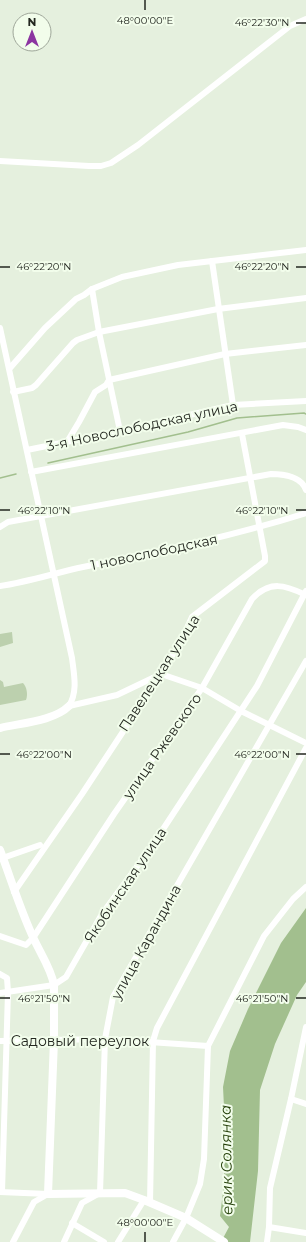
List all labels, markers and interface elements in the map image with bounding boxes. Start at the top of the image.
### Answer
north arrow [12,12,52,52]
text: 48°00'00"E [117,14,174,27]
text: N [28,15,36,29]
text: 46°22'30"N [235,16,289,29]
text: 46°22'20"N [17,260,71,273]
text: 46°22'20"N [235,260,289,273]
street label: 3-я Новослободская улица [45,397,239,455]
text: 46°22'10"N [17,504,71,517]
text: 46°22'10"N [235,504,289,517]
street label: 1 новослободская [89,530,219,574]
street label: Павелецкая улица [114,611,204,735]
street label: улица Ржевского [118,689,205,803]
text: 46°22'00"N [16,748,72,761]
text: 46°22'00"N [234,748,290,761]
street label: Якобинская улица [80,824,170,946]
street label: улица Карандина [106,881,185,1004]
text: 46°21'50"N [18,992,70,1005]
text: 46°21'50"N [236,992,288,1005]
street label: Садовый переулок [11,1032,149,1050]
water label: ерик Солянка [216,1105,236,1215]
text: 48°00'00"E [117,1216,174,1229]

